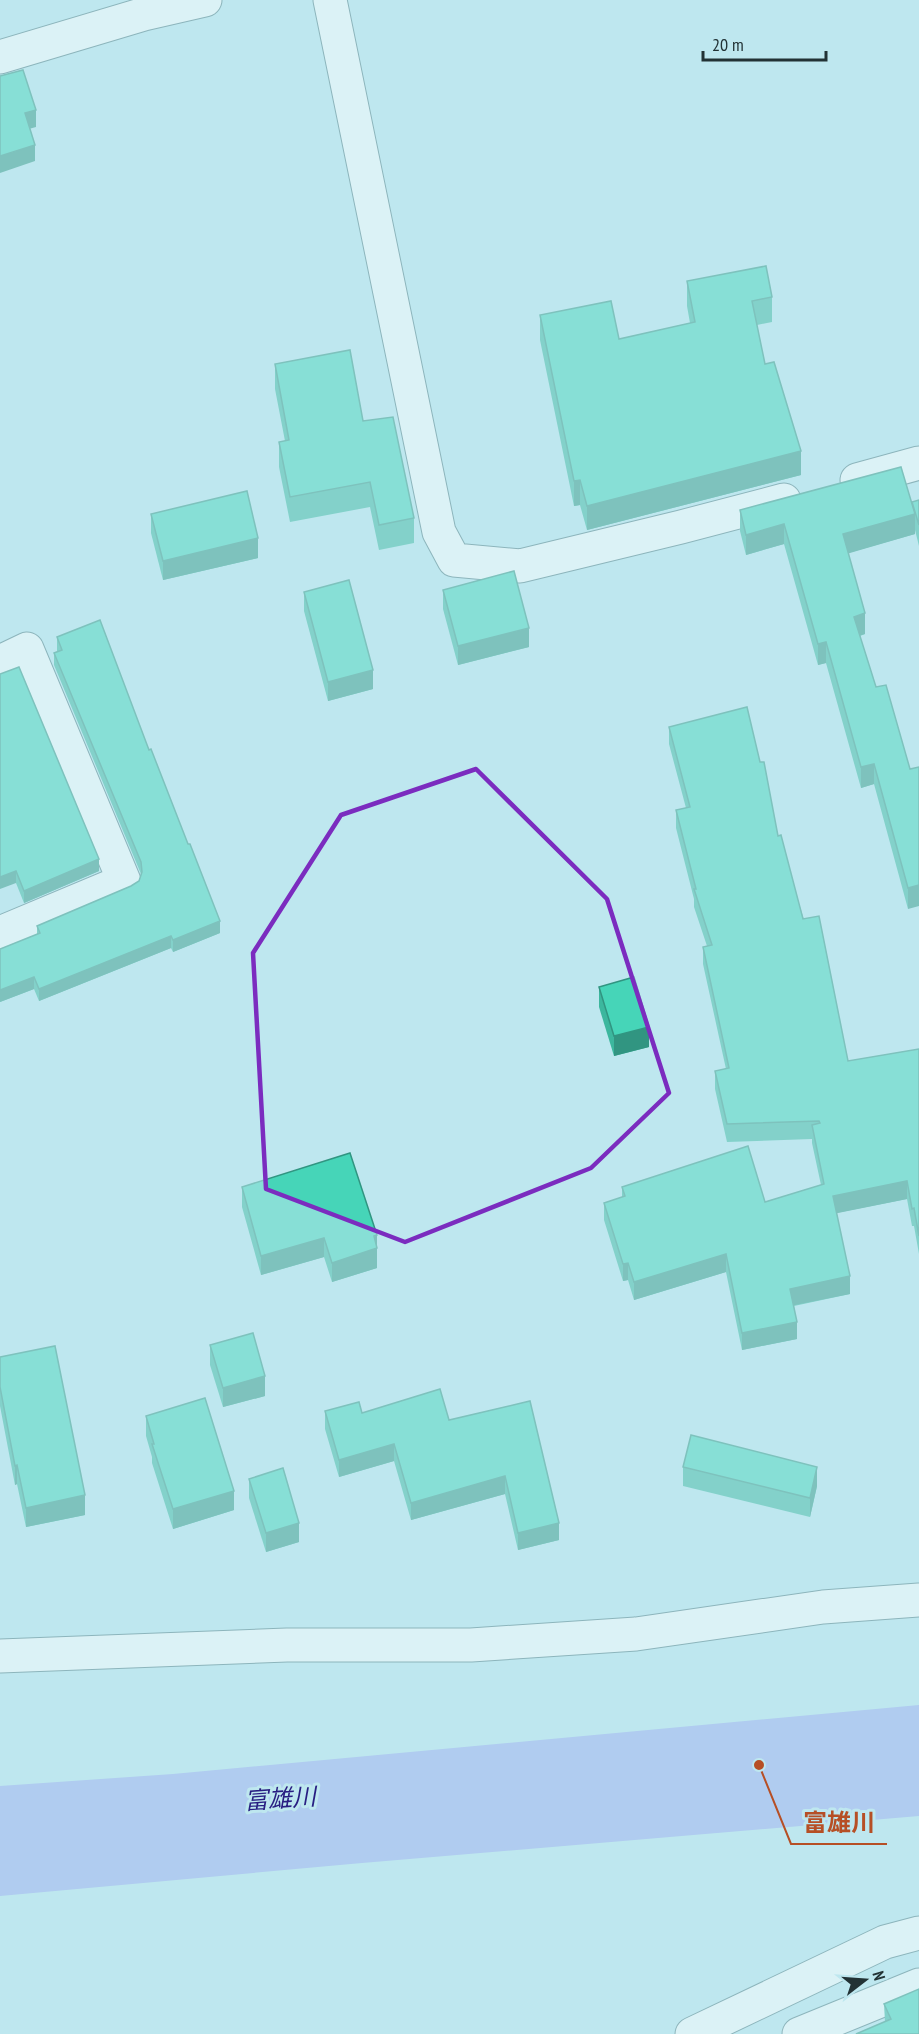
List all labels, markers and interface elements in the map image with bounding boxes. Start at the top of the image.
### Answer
scale bar [703,24,826,62]
text: 20 m [712,33,744,56]
water label: 富雄川 [243,1780,320,1816]
callout: 富雄川 [791,1802,887,1844]
text: 富雄川 [803,1807,875,1838]
north arrow [835,1950,895,2010]
text: N [869,1969,890,1983]

